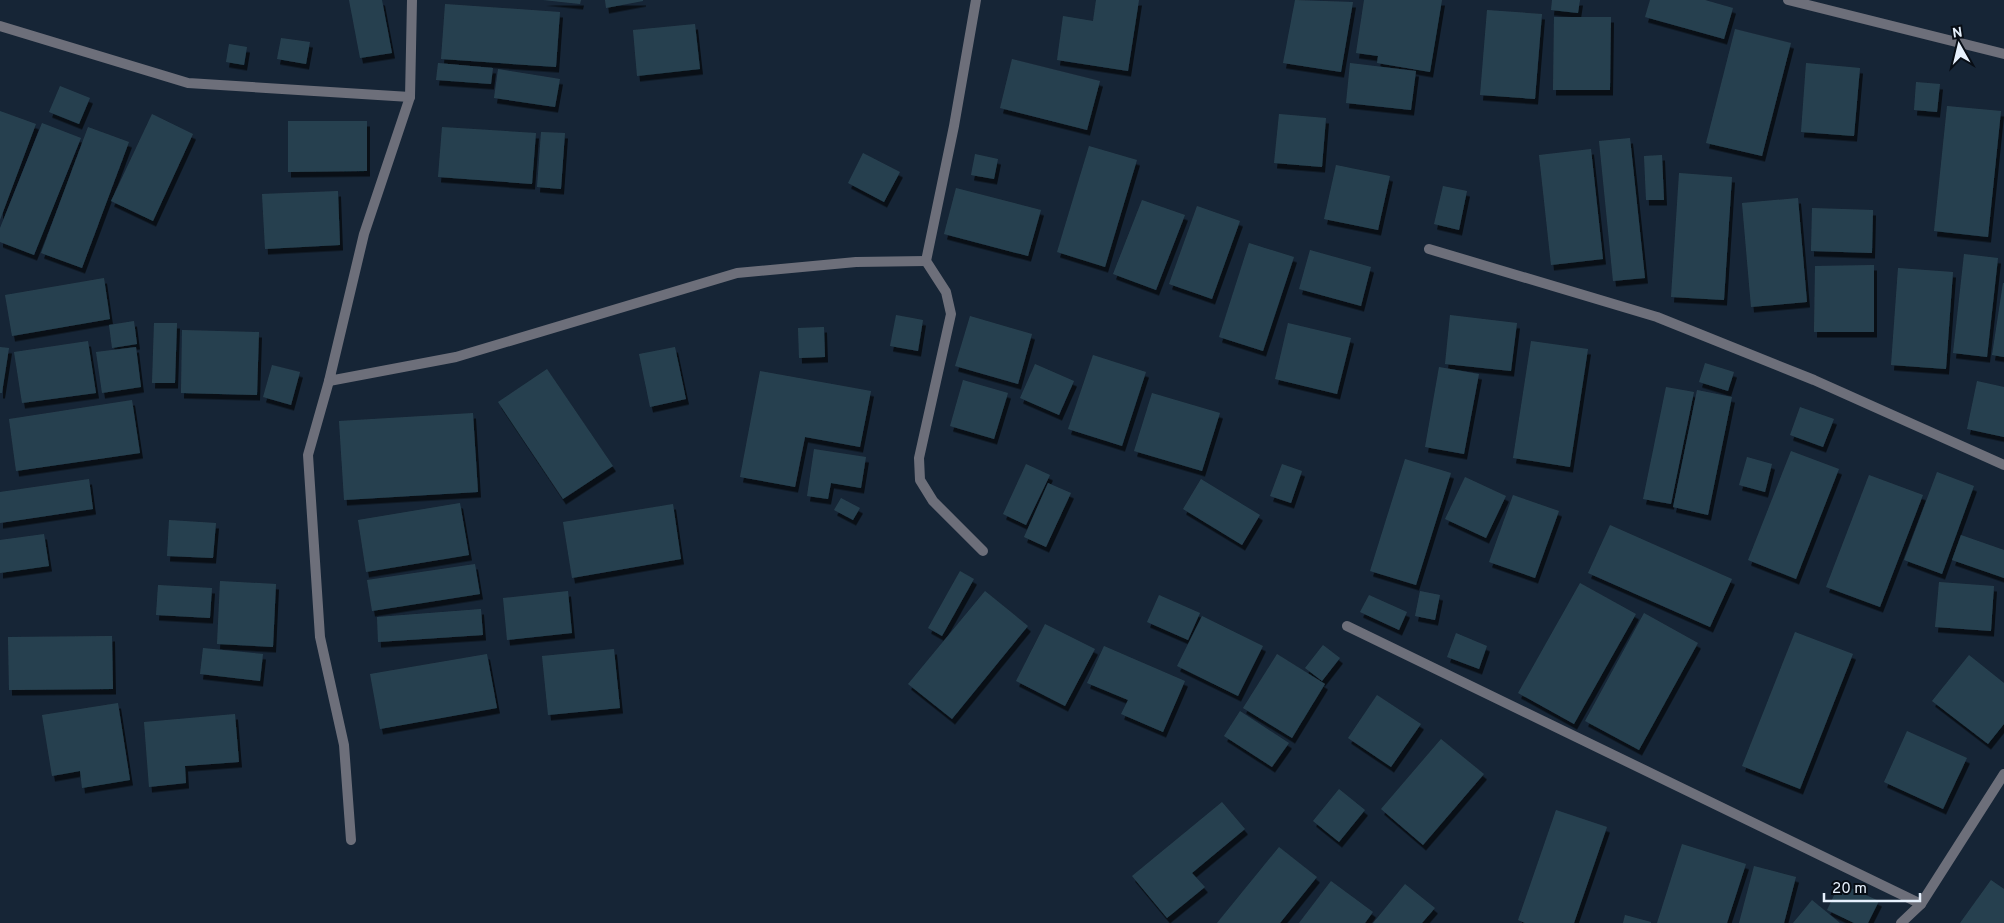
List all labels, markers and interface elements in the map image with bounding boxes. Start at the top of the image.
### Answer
north arrow [1934,20,1984,70]
text: N [1951,24,1964,43]
scale bar [1824,870,1920,902]
text: 20 m [1832,880,1867,899]

